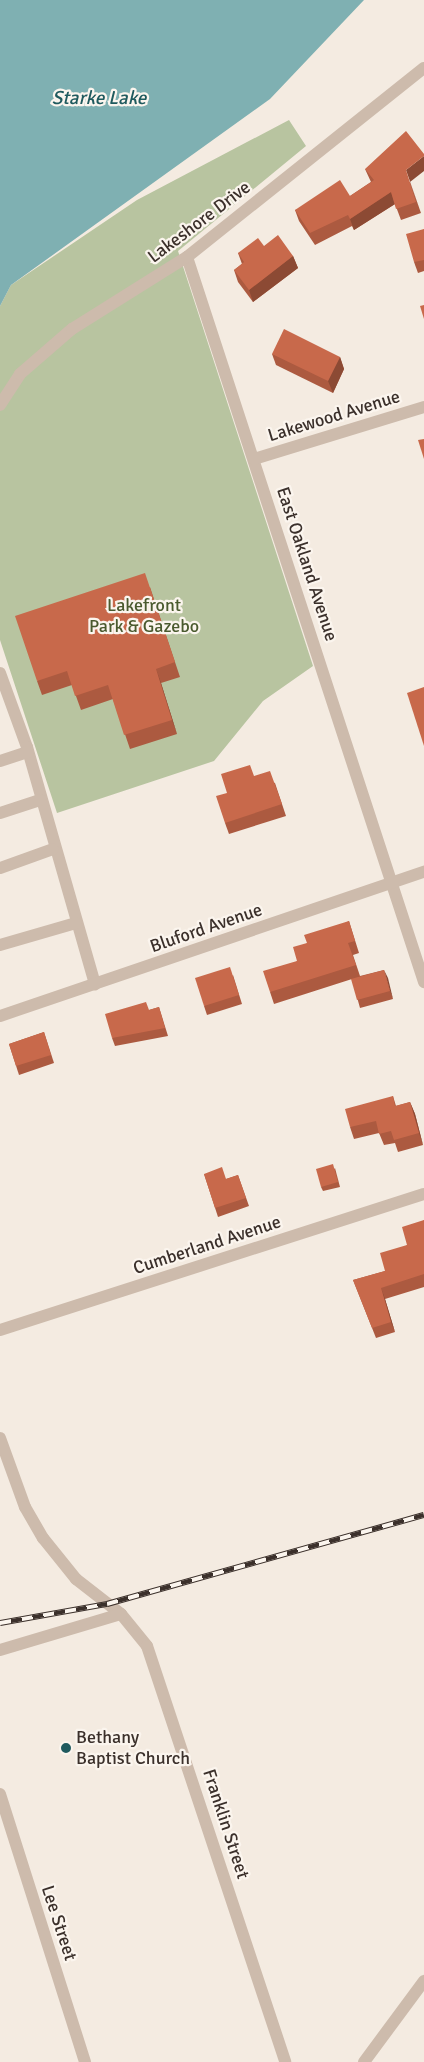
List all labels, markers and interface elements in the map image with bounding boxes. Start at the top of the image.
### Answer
water label: Starke Lake [52,88,146,110]
street label: Lakeshore Drive [144,176,254,268]
street label: Lakewood Avenue [265,386,403,446]
street label: East Oakland Avenue [272,484,342,644]
park label: Lakefront Park & Gazebo [89,595,199,638]
street label: Bluford Avenue [147,899,265,957]
street label: Cumberland Avenue [130,1211,284,1279]
place label: Bethany Baptist Church [76,1727,190,1770]
marker: Bethany Baptist Church [60,1742,72,1754]
street label: Franklin Street [198,1766,254,1882]
street label: Lee Street [37,1883,81,1963]

